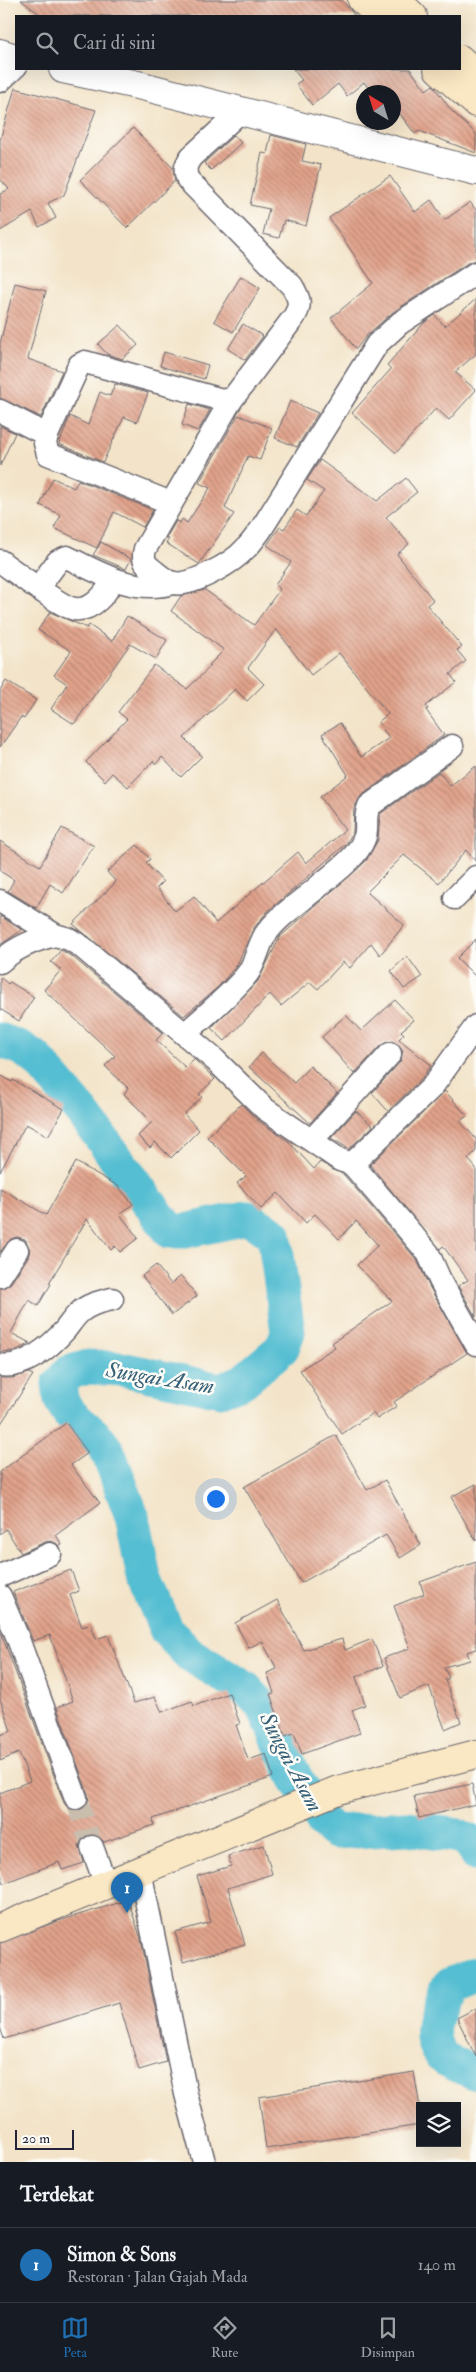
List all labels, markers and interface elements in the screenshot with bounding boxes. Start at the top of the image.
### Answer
search box [15,15,461,70]
icon: search [33,29,61,57]
text: Cari di sini [73,31,156,55]
north arrow [356,85,401,130]
water label: Sungai Asam [103,1356,216,1400]
your location [203,1486,229,1512]
water label: Sungai Asam [253,1706,329,1817]
pin: 1 [111,1872,143,1913]
map controls [416,2102,461,2147]
button: layers [416,2102,461,2147]
scale bar [15,2127,74,2150]
text: 20 m [22,2130,50,2147]
text: Terdekat [20,2181,94,2208]
text: Simon & Sons [67,2243,176,2267]
text: 1 [33,2255,39,2275]
text: 140 m [418,2255,456,2275]
text: Restoran · Jalan Gajah Mada [67,2267,248,2287]
tab: Peta [61,2314,89,2361]
tab: Rute [211,2314,239,2361]
tab: Disimpan [361,2314,415,2361]

